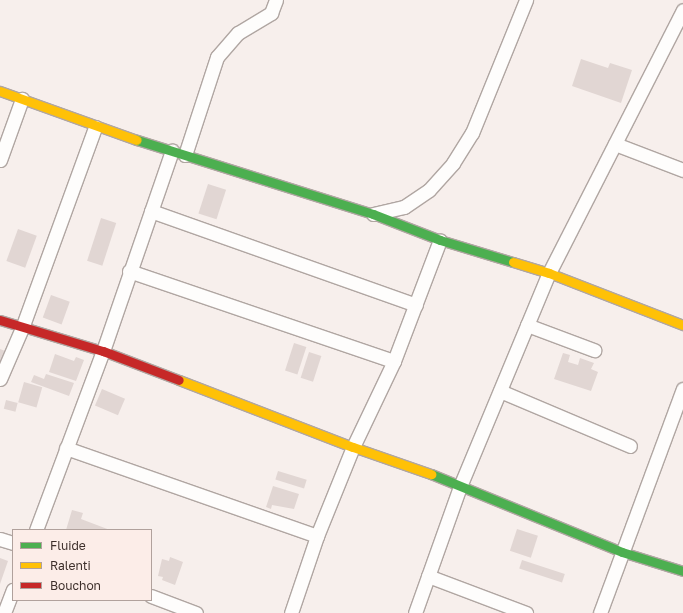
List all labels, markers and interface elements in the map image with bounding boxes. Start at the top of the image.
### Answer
legend [12,529,152,601]
text: Fluide [50,538,86,553]
text: Ralenti [50,558,91,573]
text: Bouchon [50,578,101,593]

